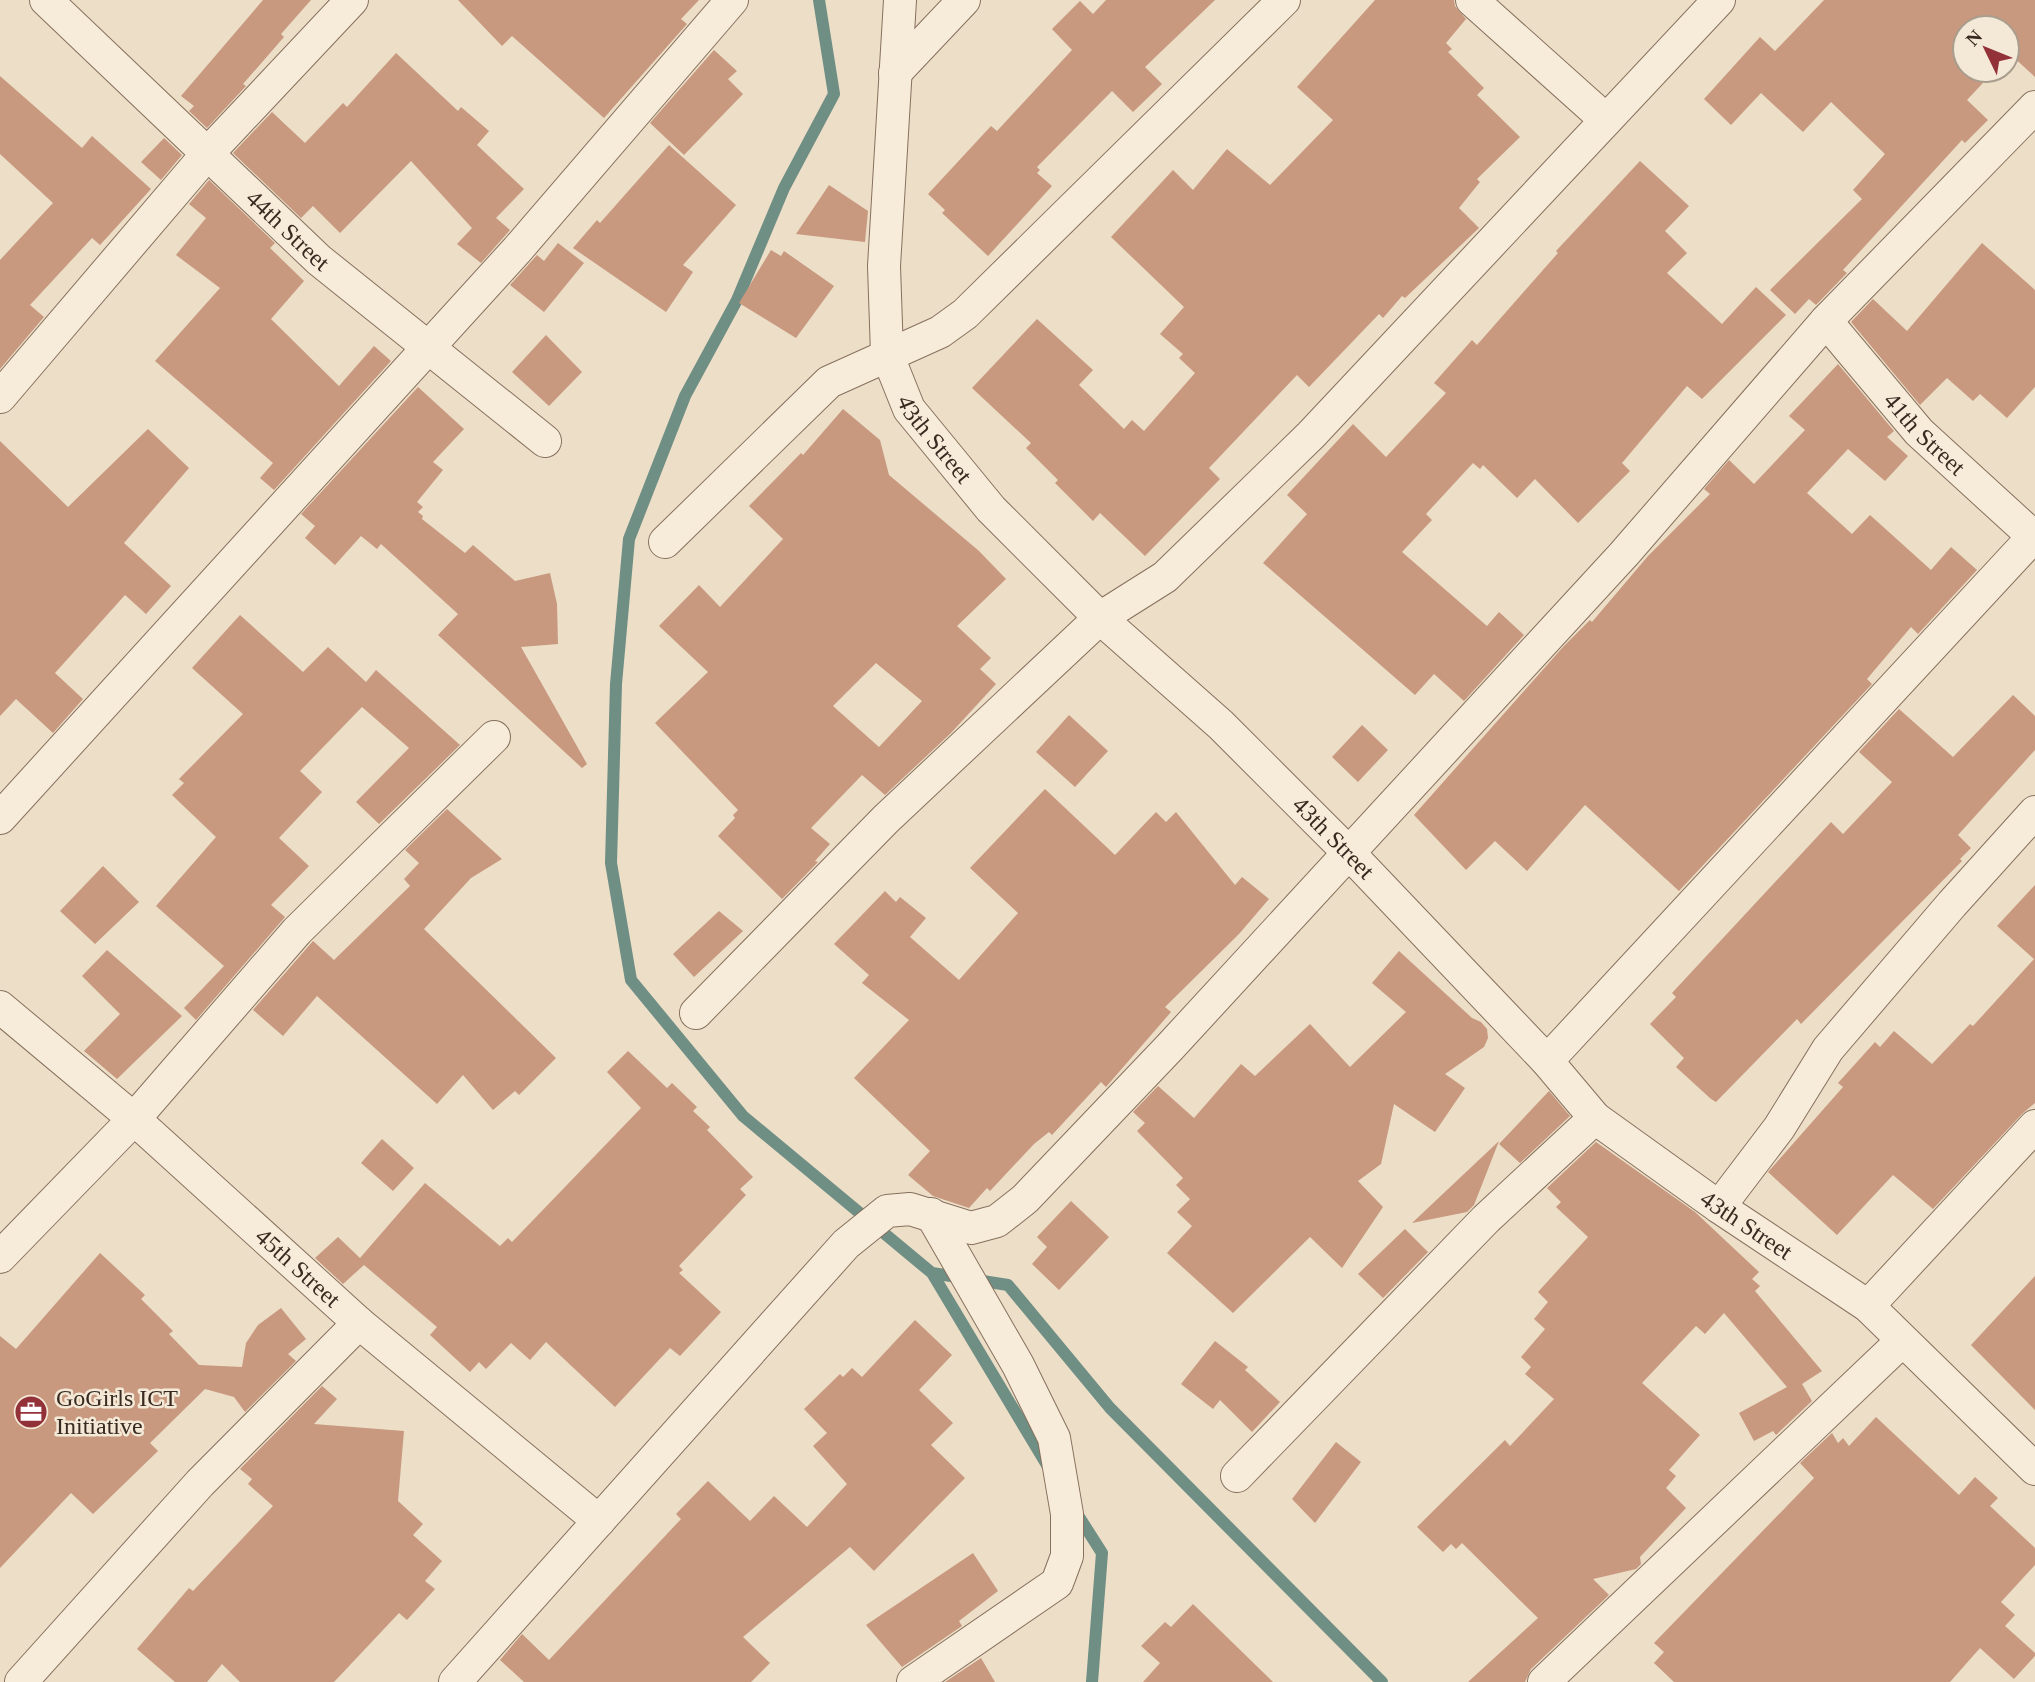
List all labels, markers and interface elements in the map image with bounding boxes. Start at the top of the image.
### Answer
north arrow [1951,14,2021,84]
text: N [1962,25,1986,50]
street label: 44th Street [241,185,335,276]
street label: 41th Street [1879,388,1970,481]
street label: 43th Street [892,392,977,488]
street label: 43th Street [1287,791,1380,884]
street label: 43th Street [1696,1185,1797,1265]
street label: 45th Street [250,1223,346,1313]
place label: GoGirls ICT Initiative [56,1385,178,1439]
office icon: GoGirls ICT Initiative [12,1393,50,1431]

